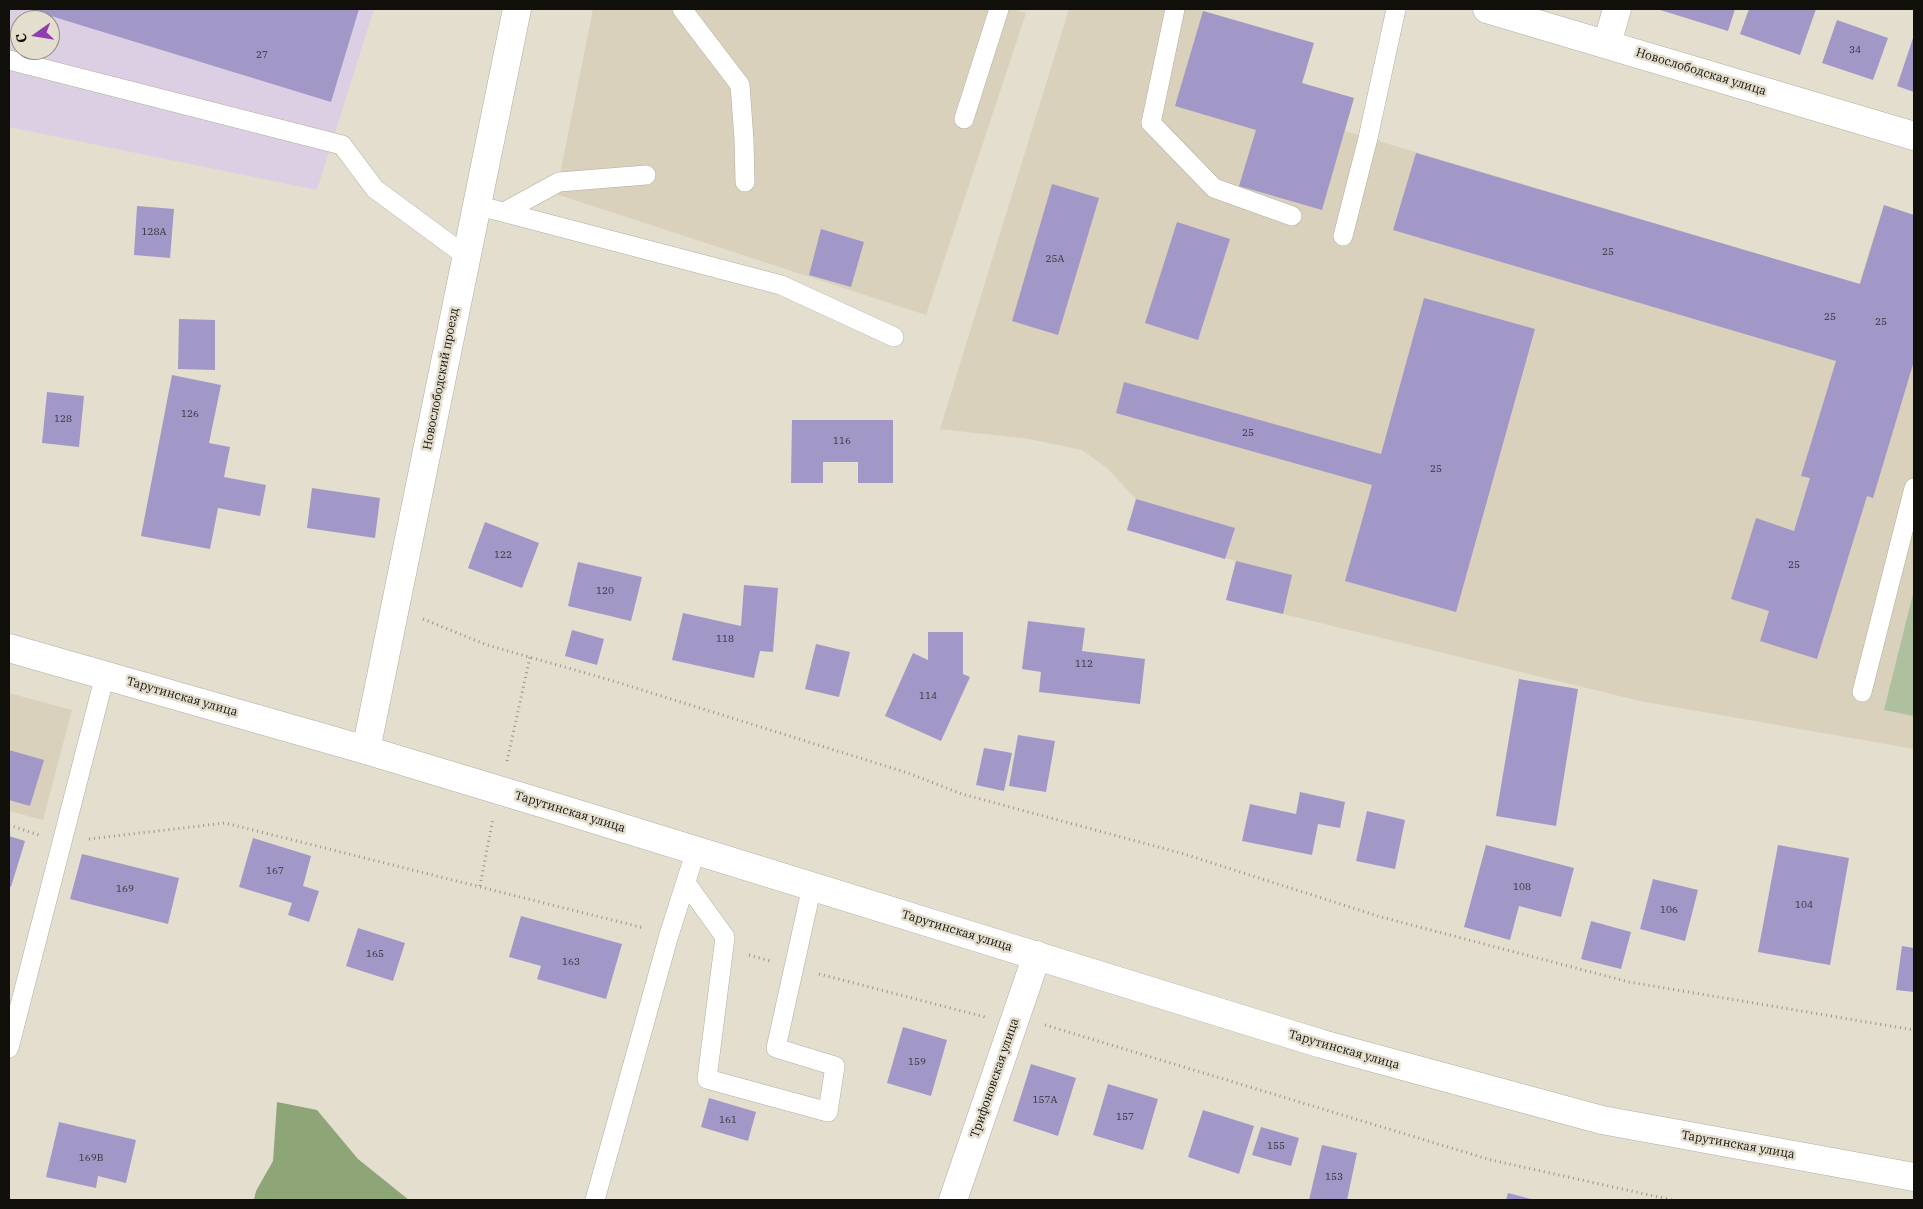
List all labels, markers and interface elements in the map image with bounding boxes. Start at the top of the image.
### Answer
north arrow [10,10,60,60]
text: С [12,32,31,45]
house number: 34 [1849,44,1861,56]
street label: Новослободская улица [1634,45,1768,99]
house number: 27 [256,49,268,61]
house number: 128А [142,226,166,238]
house number: 25 [1602,246,1614,258]
house number: 25А [1046,253,1064,265]
street label: Новослободский проезд [420,307,462,451]
house number: 25 [1824,311,1836,323]
house number: 25 [1875,316,1887,328]
house number: 126 [181,408,199,420]
house number: 128 [54,413,72,425]
house number: 25 [1242,427,1254,439]
house number: 116 [833,435,851,447]
house number: 25 [1430,463,1442,475]
house number: 122 [494,549,512,561]
house number: 25 [1788,559,1800,571]
house number: 120 [596,585,614,597]
house number: 118 [716,633,734,645]
house number: 112 [1075,658,1093,670]
street label: Тарутинская улица [125,674,239,720]
house number: 114 [919,690,937,702]
street label: Тарутинская улица [513,788,627,836]
house number: 167 [266,865,284,877]
house number: 108 [1513,881,1531,893]
house number: 169 [116,883,134,895]
house number: 104 [1795,899,1813,911]
house number: 106 [1660,904,1678,916]
street label: Тарутинская улица [900,907,1014,955]
house number: 165 [366,948,384,960]
house number: 163 [562,956,580,968]
street label: Трифоновская улица [968,1016,1022,1140]
street label: Тарутинская улица [1287,1027,1401,1073]
house number: 159 [908,1056,926,1068]
house number: 157А [1033,1094,1057,1106]
house number: 157 [1116,1111,1134,1123]
house number: 161 [719,1114,737,1126]
street label: Тарутинская улица [1680,1128,1796,1162]
house number: 155 [1267,1140,1285,1152]
house number: 169В [79,1152,103,1164]
house number: 153 [1325,1171,1343,1183]

